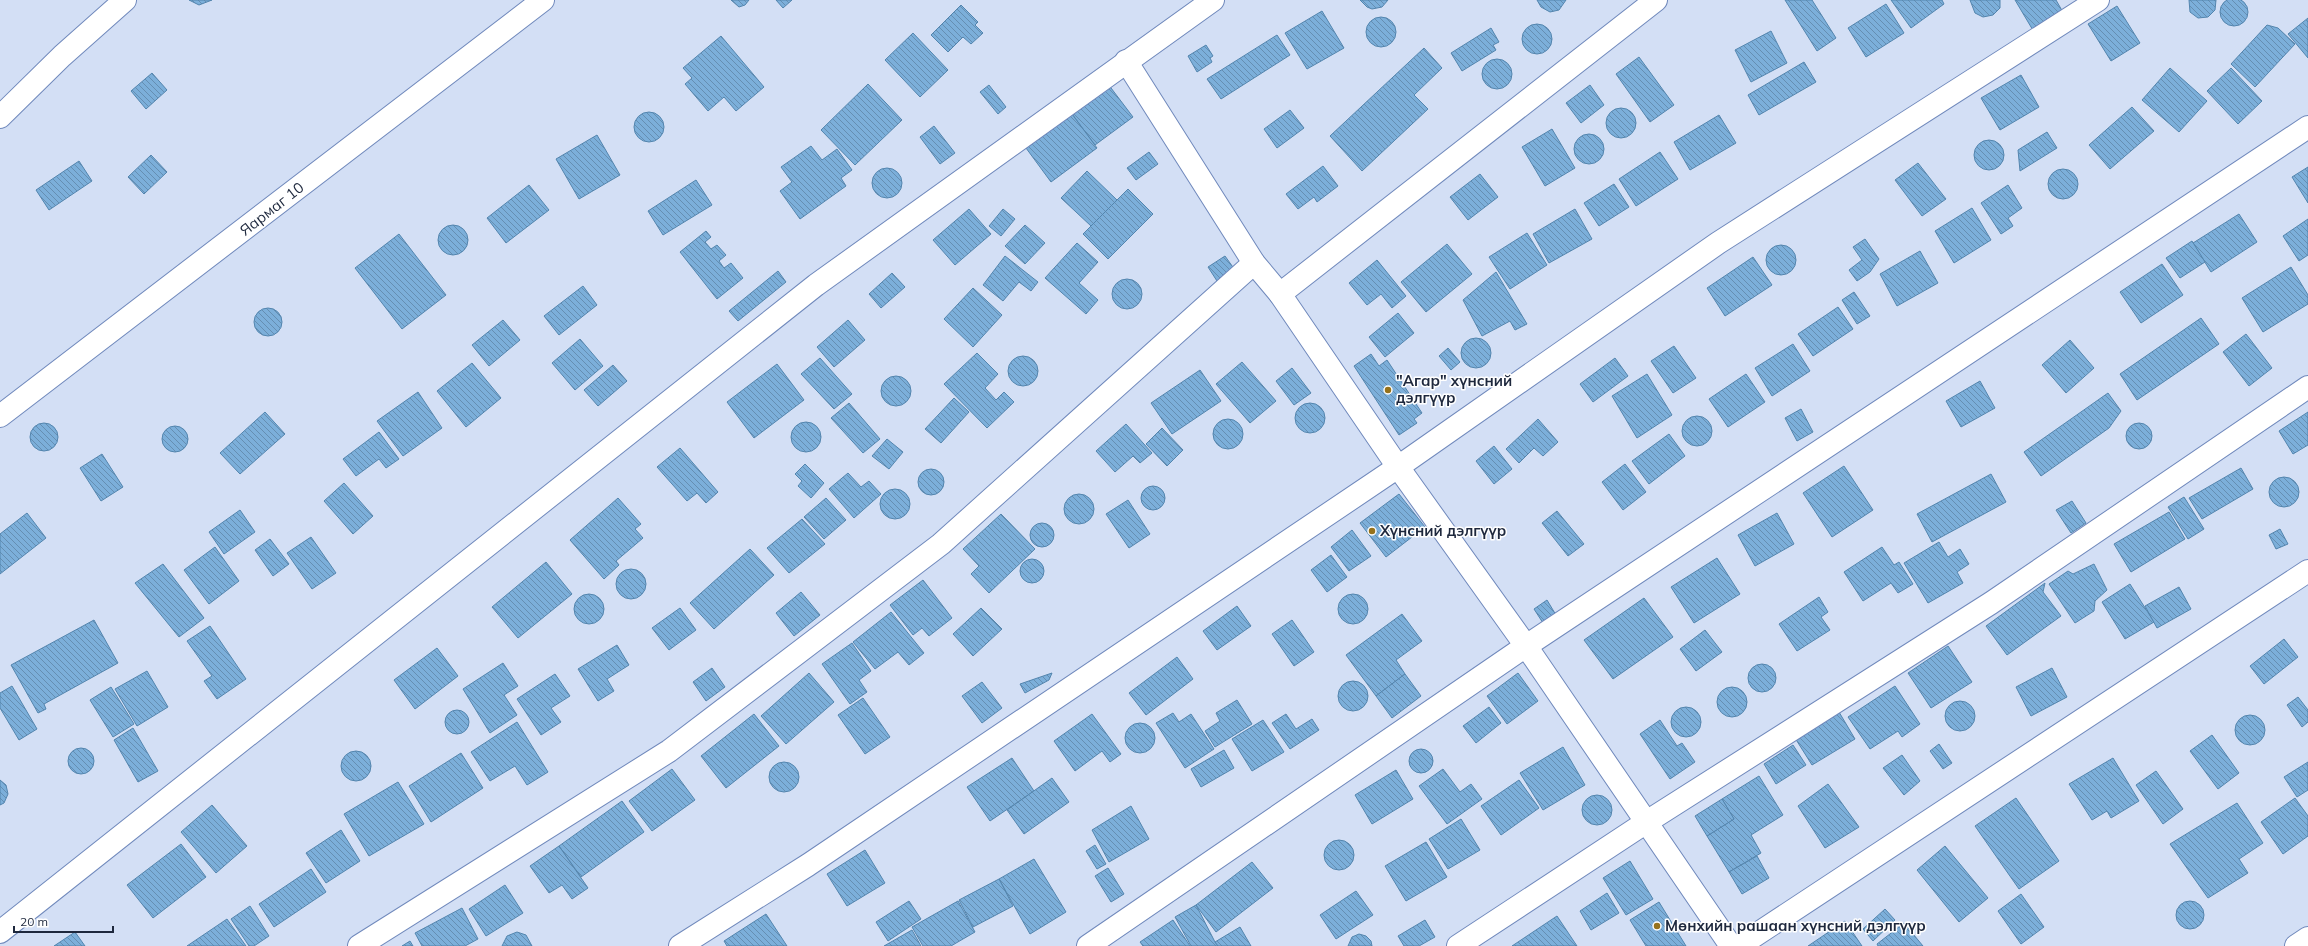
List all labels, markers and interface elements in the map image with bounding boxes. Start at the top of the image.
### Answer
street label: Яармаг 10 [236,178,308,240]
place label: "Агар" хүнсний дэлгүүр [1396,371,1512,407]
marker: "Агар" хүнсний дэлгүүр [1383,385,1393,395]
place label: Хүнсний дэлгүүр [1379,521,1506,540]
marker: Хүнсний дэлгүүр [1367,526,1377,536]
scale bar [14,908,113,934]
text: 20 m [20,914,48,929]
place label: Мөнхийн рашаан хүнсний дэлгүүр [1665,916,1926,935]
marker: Мөнхийн рашаан хүнсний дэлгүүр [1652,921,1662,931]

